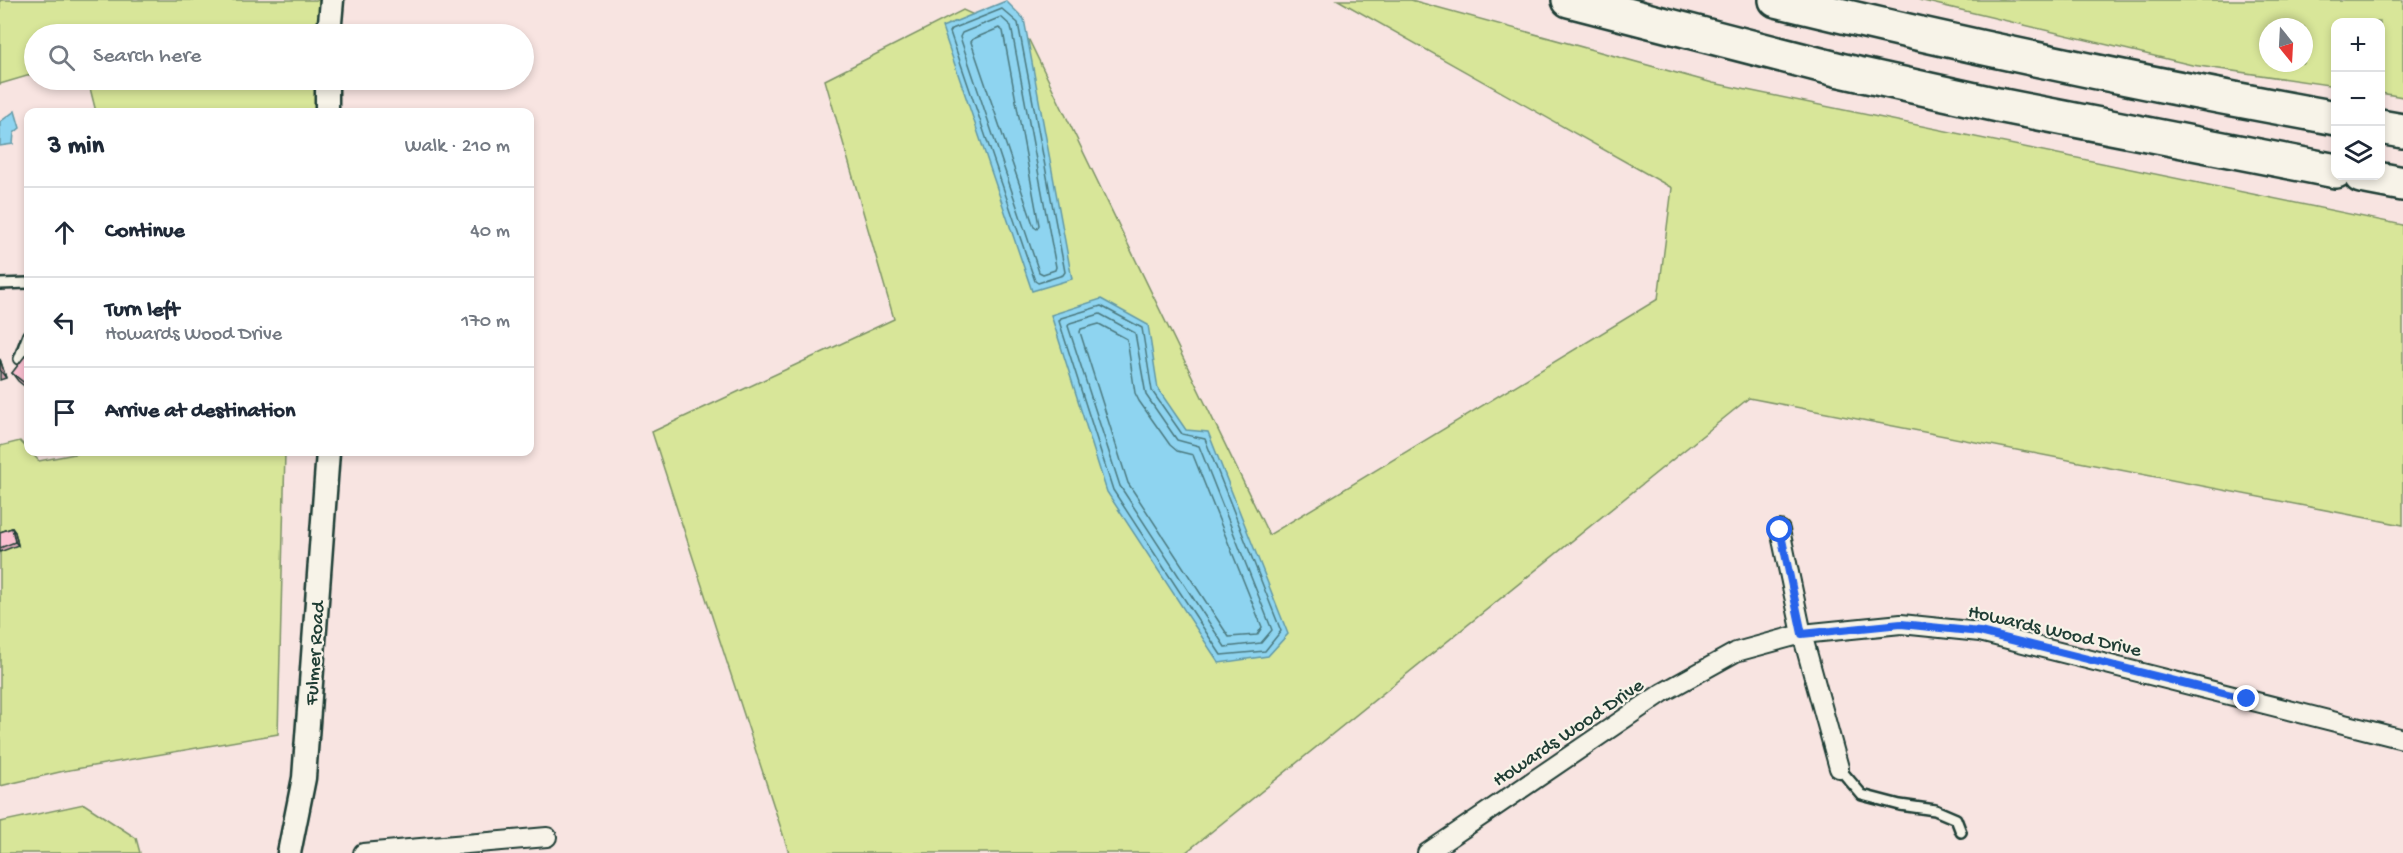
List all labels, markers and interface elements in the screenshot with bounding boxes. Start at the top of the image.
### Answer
north arrow [2259,18,2313,72]
map controls [2331,18,2385,180]
button: + [2331,18,2385,72]
search box [24,24,534,90]
icon: search [45,41,78,74]
text: Search here [93,44,201,70]
button: − [2331,72,2385,126]
button: layers [2331,126,2385,180]
text: 3 min [48,132,104,163]
text: Walk · 210 m [405,136,510,159]
icon: ahead [48,216,81,249]
text: Continue [105,219,185,245]
text: 40 m [470,221,510,244]
text: Turn left [105,298,179,324]
icon: left [48,306,81,339]
text: 170 m [461,311,510,334]
text: Howards Wood Drive [105,324,282,347]
icon: arrive [48,396,81,429]
text: Arrive at destination [105,399,295,425]
route start [1766,516,1792,542]
street label: Fulmer Road [301,598,332,707]
street label: Howards Wood Drive [1965,601,2144,664]
street label: Howards Wood Drive [1489,674,1649,793]
route end [2233,685,2259,711]

